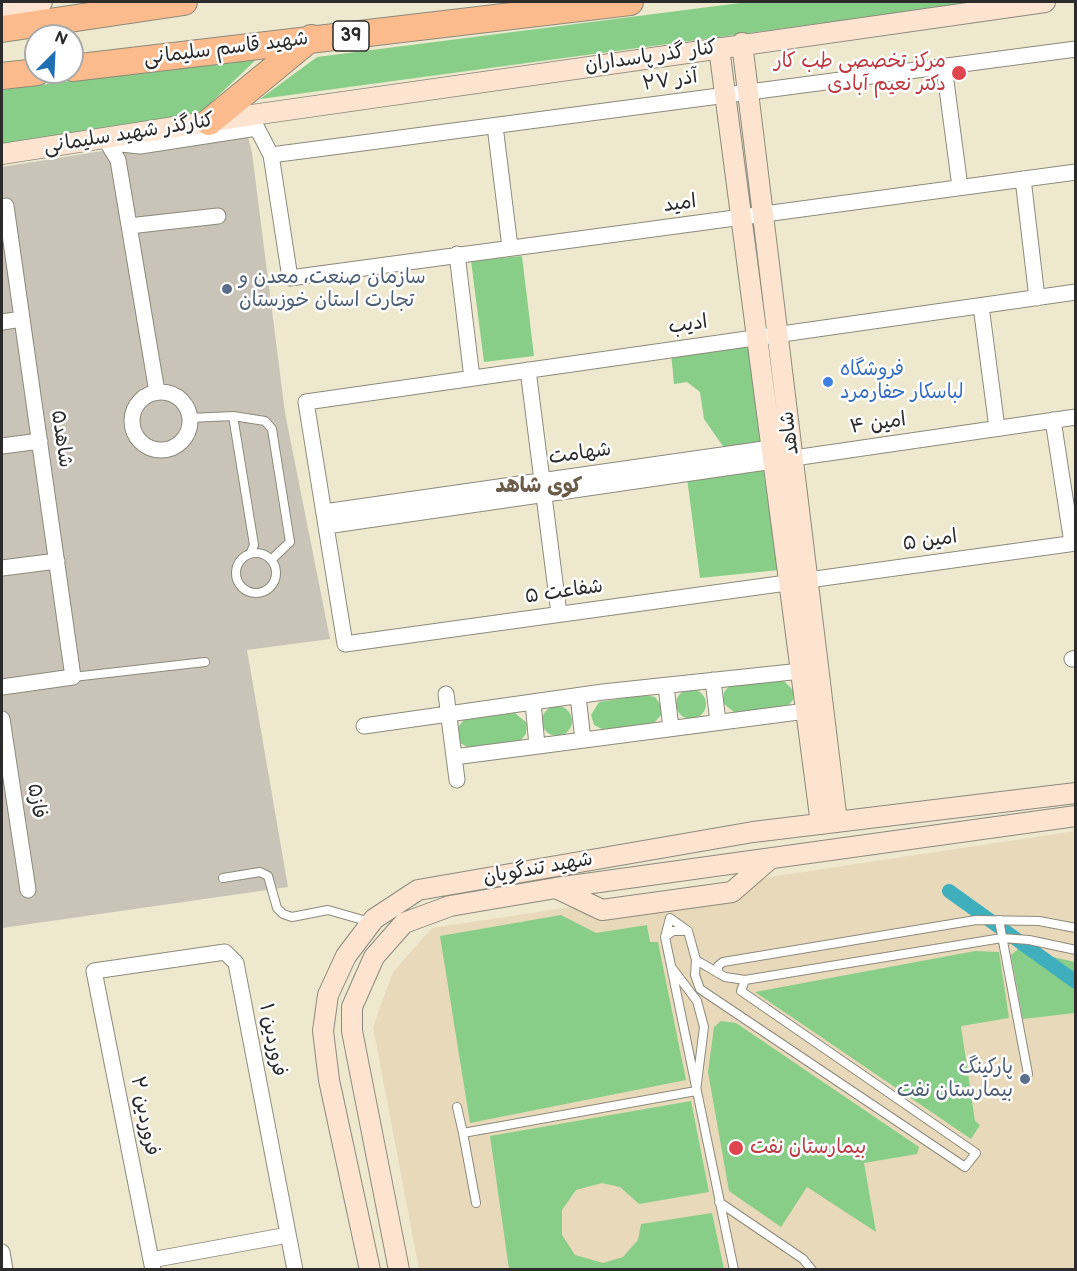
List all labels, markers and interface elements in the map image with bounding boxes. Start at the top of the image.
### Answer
road number: 39 [333,21,369,51]
north arrow [24,24,84,84]
street label: شهید قاسم سلیمانی [142,27,310,71]
text: N [51,28,70,50]
street label: کنار گذر پاسداران [583,36,719,78]
place label: مرکز تخصصی طب کار دکتر نعیم آبادی [774,50,946,97]
marker: مرکز تخصصی طب کار دکتر نعیم آبادی [950,64,968,82]
street label: آذر ۲۷ [641,65,699,97]
street label: کنارگذر شهید سلیمانی [42,109,216,159]
street label: امید [662,190,698,218]
place label: سازمان صنعت، معدن و تجارت استان خوزستان [239,266,426,313]
marker: سازمان صنعت، معدن و تجارت استان خوزستان [220,282,234,296]
street label: ادیب [667,310,709,340]
place label: فروشگاه لباسکار حفارمرد [840,358,964,405]
marker: فروشگاه لباسکار حفارمرد [821,375,835,389]
street label: امین ۴ [848,408,908,440]
street label: شاهد۵ [45,409,77,469]
street label: شاهد [775,410,805,456]
street label: شهامت [547,438,613,470]
district label: کوی شاهد [496,474,582,500]
street label: امین ۵ [901,525,959,557]
street label: شفاعت ۵ [523,575,605,609]
street label: فاز۵ [21,782,51,820]
street label: شهید تندگویان [481,848,595,890]
street label: فروردین ۱ [253,1001,291,1079]
place label: پارکینگ بیمارستان نفت [897,1056,1013,1103]
marker: پارکینگ بیمارستان نفت [1018,1072,1032,1086]
street label: فروردین ۲ [125,1074,163,1158]
place label: بیمارستان نفت [750,1136,866,1160]
marker: بیمارستان نفت [727,1139,745,1157]

